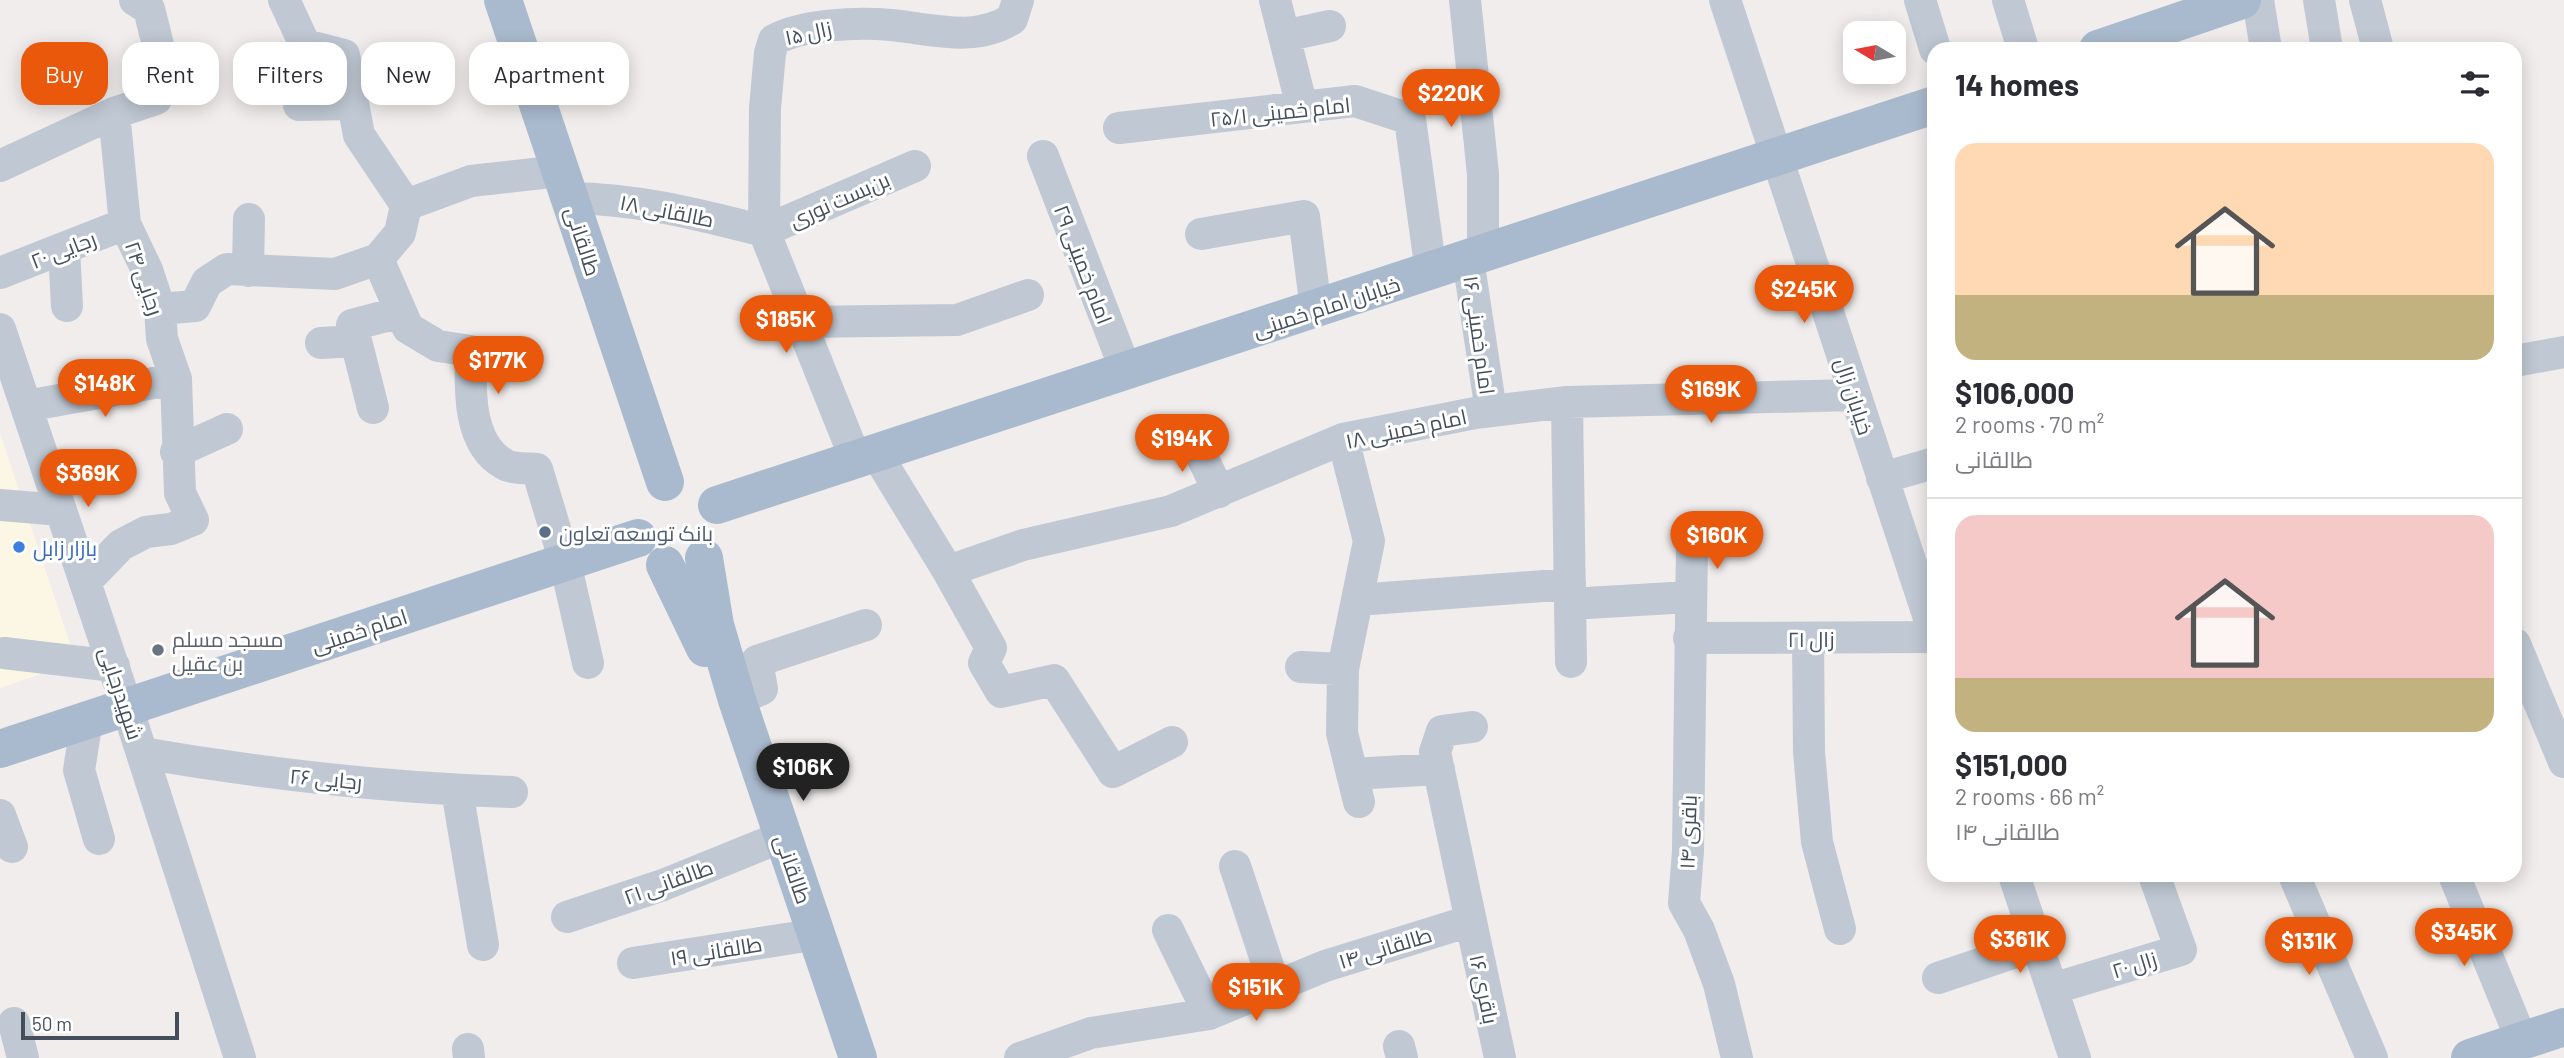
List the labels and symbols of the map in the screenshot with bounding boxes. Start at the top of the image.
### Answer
street label: زال ۱۵ [782,15,834,51]
north arrow [1843,21,1906,84]
pin: $220K [1402,69,1500,129]
street label: امام خمینی ۲۵/۱ [1209,91,1352,134]
street label: بن‌بست نوری [785,166,894,234]
street label: طالقانی ۱۸ [618,189,716,233]
street label: امام خمینی ۲۹ [1047,201,1118,328]
street label: طالقانی [559,203,607,279]
street label: رجایی ۲۰ [27,225,100,275]
street label: رجایی ۲۴ [119,238,169,319]
pin: $245K [1755,266,1853,325]
street label: خیابان امام خمینی [1249,270,1404,344]
street label: امام خمینی ۱۶ [1456,274,1501,397]
pin: $185K [737,296,835,355]
pin: $177K [449,336,547,396]
street label: خیابان زال [1829,354,1879,438]
pin: $148K [56,360,154,419]
pin: $169K [1662,366,1760,425]
street label: امام خمینی ۱۸ [1343,403,1469,456]
pin: $194K [1133,414,1231,474]
pin: $369K [39,449,137,509]
pin: $160K [1668,512,1766,571]
place label: بانک توسعه تعاون [559,520,713,547]
marker: بانک توسعه تعاون [537,524,553,540]
place label: بازار زابل [33,535,97,562]
marker: بازار زابل [11,539,27,555]
street label: امام خمینی [308,603,411,660]
place label: مسجد مسلم بن عقیل [172,626,283,677]
street label: زال ۲۱ [1788,626,1834,653]
marker: مسجد مسلم بن عقیل [150,642,166,658]
street label: شهیدرجایی [93,643,149,743]
pin: $106K [754,744,852,803]
street label: رجایی ۲۶ [288,762,363,796]
street label: باقری ۱۴ [1673,794,1703,870]
street label: طالقانی [769,831,817,907]
street label: طالقانی ۲۱ [620,853,717,911]
pin: $345K [2415,908,2513,968]
pin: $361K [1971,916,2069,975]
pin: $131K [2260,918,2358,977]
street label: طالقانی ۱۴ [1335,921,1435,975]
street label: طالقانی ۱۹ [668,930,764,972]
street label: زال ۲۰ [2108,945,2160,985]
street label: باقری ۱۶ [1463,952,1505,1026]
pin: $151K [1207,964,1305,1023]
scale bar [21,1009,178,1041]

